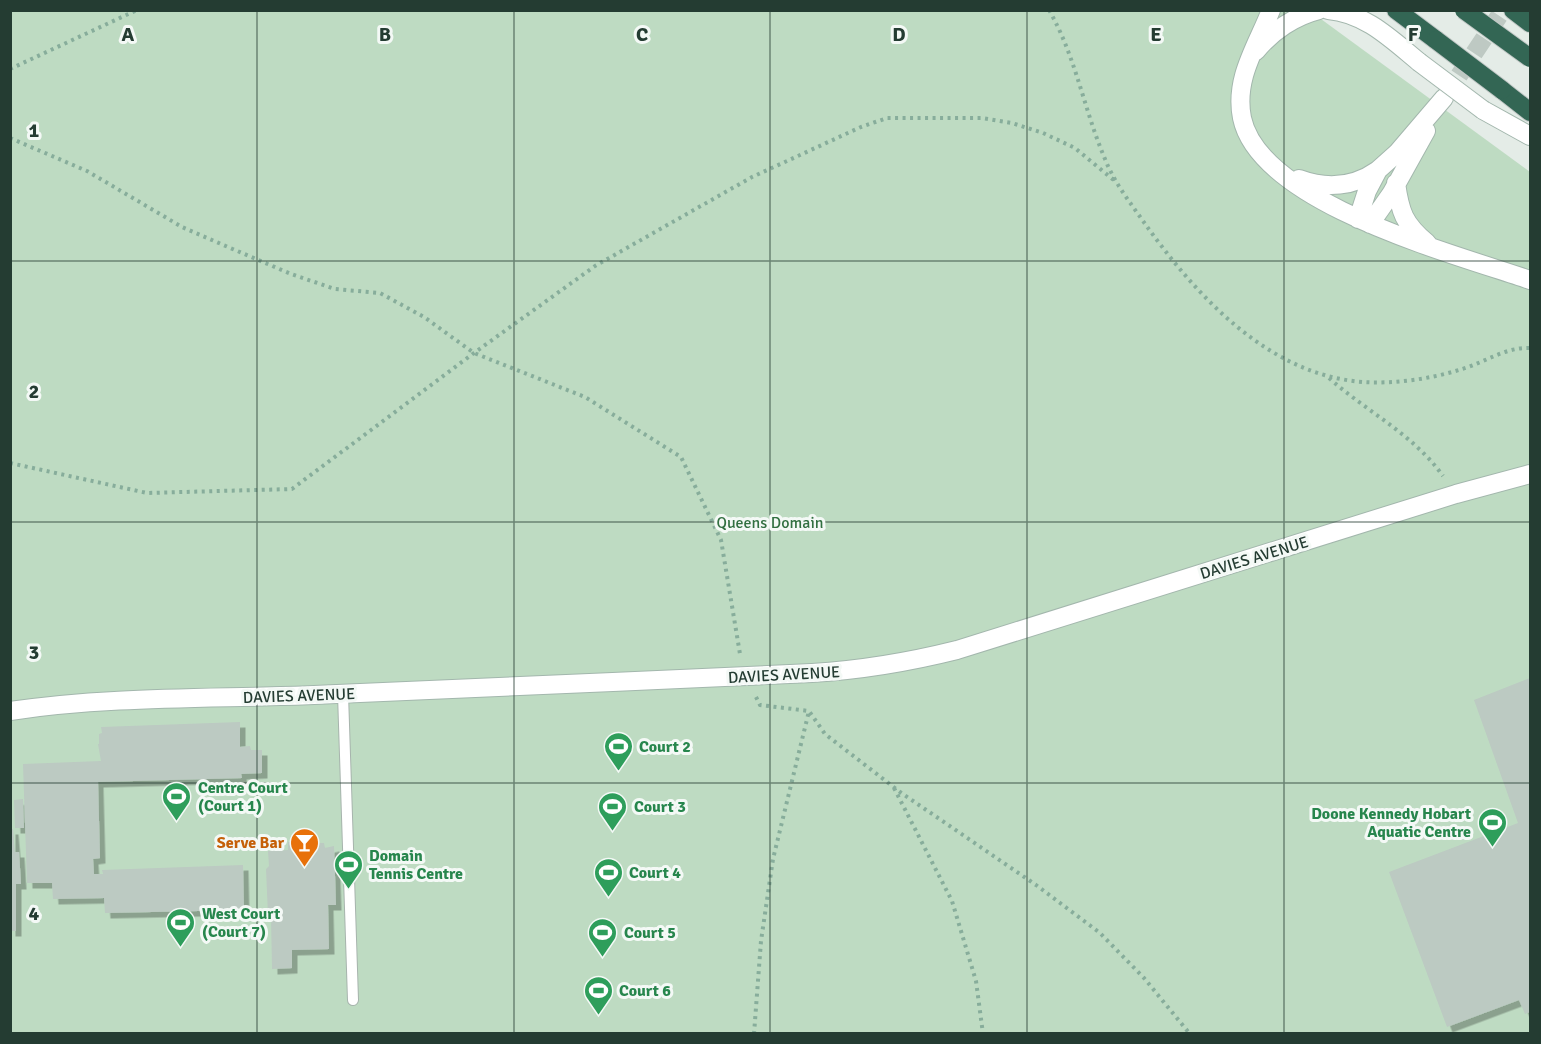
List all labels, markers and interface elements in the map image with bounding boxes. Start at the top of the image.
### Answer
text: A [122,22,135,47]
text: B [379,22,391,47]
text: C [636,22,648,47]
text: D [892,22,906,47]
text: E [1150,22,1162,47]
text: F [1408,22,1419,47]
text: 1 [29,118,40,143]
text: 2 [29,379,39,404]
park label: Queens Domain [716,513,824,533]
street label: DAVIES AVENUE [1198,532,1311,584]
text: 3 [29,640,39,665]
street label: DAVIES AVENUE [727,662,841,688]
street label: DAVIES AVENUE [243,684,356,708]
sports icon: Court 2 [602,730,634,772]
place label: Court 2 [639,737,691,757]
place label: Centre Court (Court 1) [198,778,288,816]
sports icon: Centre Court (Court 1) [161,780,193,822]
sports icon: Court 3 [597,790,629,832]
place label: Court 3 [634,797,686,817]
place label: Doone Kennedy Hobart Aquatic Centre [1311,804,1471,842]
sports icon: Doone Kennedy Hobart Aquatic Centre [1476,806,1508,848]
bar icon: Serve Bar [289,826,321,868]
place label: Serve Bar [217,833,285,853]
place label: Domain Tennis Centre [369,846,463,884]
sports icon: Domain Tennis Centre [332,848,364,890]
sports icon: Court 4 [592,856,624,898]
place label: Court 4 [629,863,681,883]
text: 4 [29,901,40,926]
place label: West Court (Court 7) [202,904,280,942]
sports icon: West Court (Court 7) [165,906,197,948]
sports icon: Court 5 [587,916,619,958]
place label: Court 5 [624,923,676,943]
sports icon: Court 6 [582,974,614,1016]
place label: Court 6 [619,981,671,1001]

